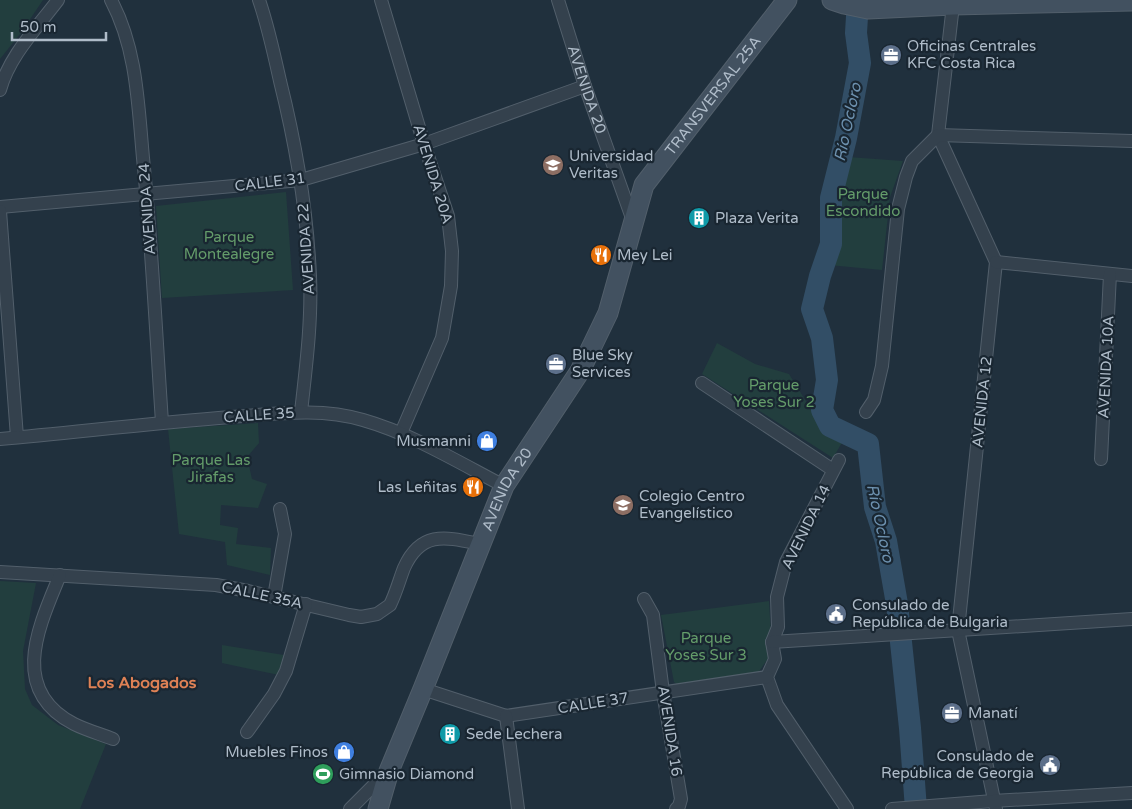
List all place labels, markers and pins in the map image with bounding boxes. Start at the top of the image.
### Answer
place label: Oficinas Centrales KFC Costa Rica [907,37,1036,72]
office icon: Oficinas Centrales KFC Costa Rica [879,43,903,67]
place label: Universidad Veritas [569,147,653,182]
school or university icon: Universidad Veritas [541,153,565,177]
building icon: Plaza Verita [687,206,711,230]
place label: Plaza Verita [715,209,799,227]
restaurant icon: Mey Lei [589,243,613,267]
place label: Mey Lei [617,246,673,264]
place label: Blue Sky Services [572,346,633,381]
office icon: Blue Sky Services [544,352,568,376]
shop icon: Musmanni [475,429,499,453]
place label: Musmanni [396,432,471,450]
restaurant icon: Las Leñitas [461,475,485,499]
place label: Las Leñitas [377,478,457,496]
place label: Colegio Centro Evangelístico [639,487,745,522]
school or university icon: Colegio Centro Evangelístico [611,493,635,517]
place label: Consulado de República de Bulgaria [852,596,1008,631]
public building icon: Consulado de República de Bulgaria [824,602,848,626]
office icon: Manatí [940,701,964,725]
place label: Manatí [968,704,1018,722]
building icon: Sede Lechera [438,722,462,746]
place label: Sede Lechera [466,725,563,743]
shop icon: Muebles Finos [332,740,356,764]
place label: Muebles Finos [225,743,328,761]
place label: Consulado de República de Georgia [881,747,1034,782]
public building icon: Consulado de República de Georgia [1038,753,1062,777]
sports icon: Gimnasio Diamond [311,762,335,786]
place label: Gimnasio Diamond [339,765,474,783]

